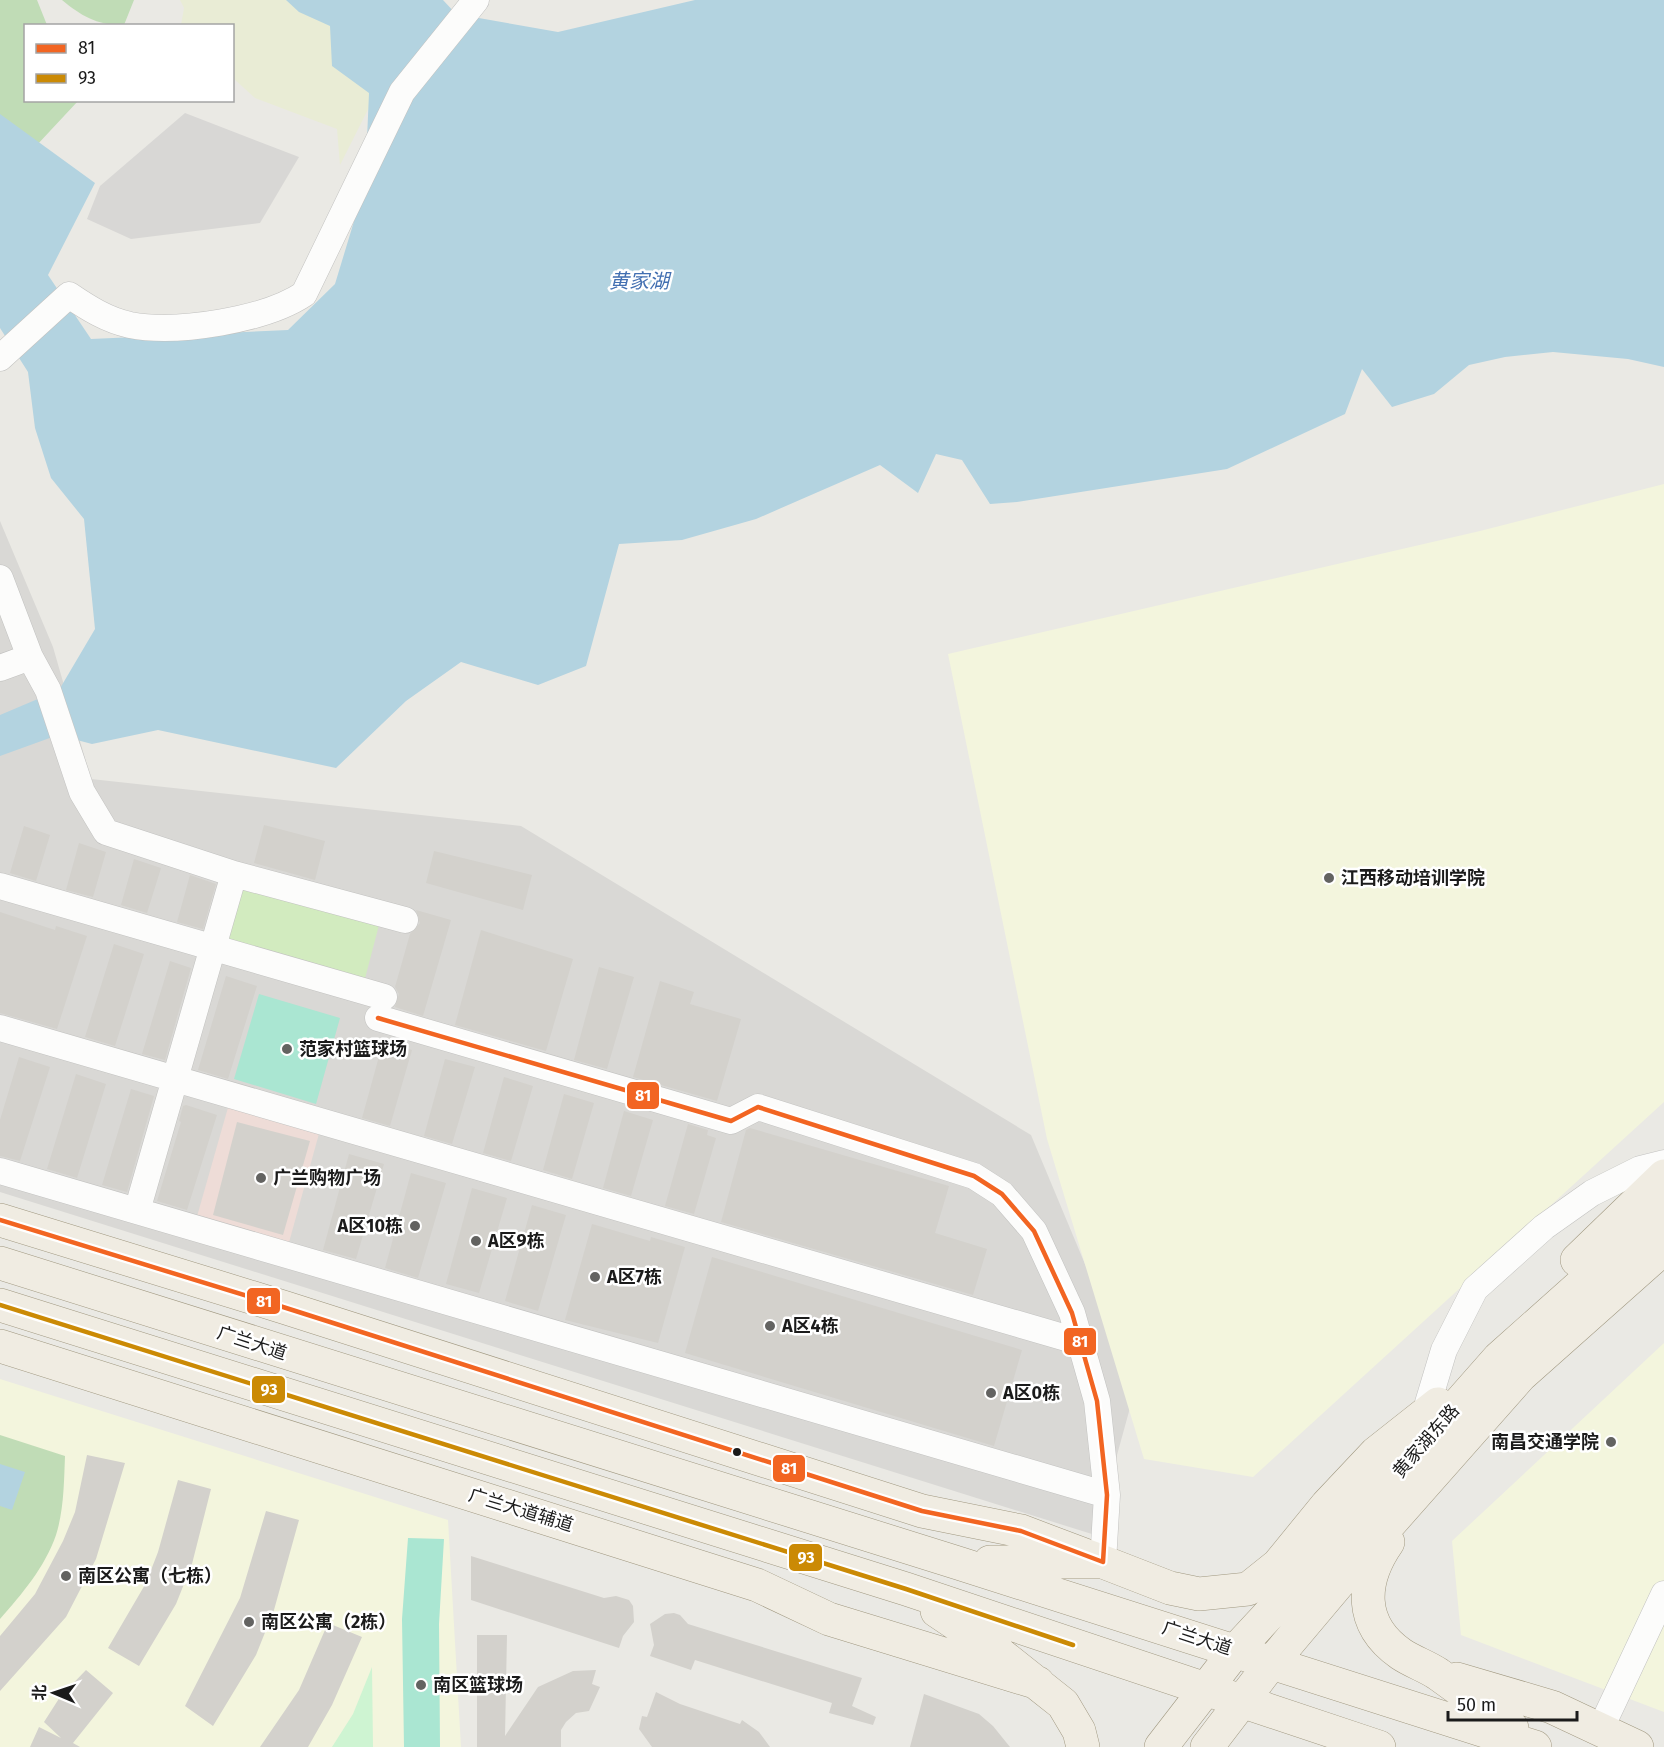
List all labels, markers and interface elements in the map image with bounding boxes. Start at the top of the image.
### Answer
legend [24,24,234,102]
text: 81 [78,37,95,59]
text: 93 [78,67,96,89]
water label: 黄家湖 [609,269,672,293]
place label: 江西移动培训学院 [1341,867,1485,889]
marker: 江西移动培训学院 [1322,871,1336,885]
place label: 范家村篮球场 [299,1038,407,1060]
marker: 范家村篮球场 [280,1042,294,1056]
line badge: 81 [626,1081,660,1110]
text: 81 [635,1086,651,1105]
place label: 广兰购物广场 [273,1167,381,1189]
marker: 广兰购物广场 [254,1171,268,1185]
place label: A区10栋 [336,1215,403,1237]
marker: A区10栋 [408,1219,422,1233]
place label: A区9栋 [487,1230,545,1252]
marker: A区9栋 [469,1234,483,1248]
place label: A区7栋 [606,1266,662,1288]
marker: A区7栋 [588,1270,602,1284]
line badge: 81 [246,1287,281,1315]
text: 81 [256,1292,272,1311]
place label: A区4栋 [781,1315,839,1337]
marker: A区4栋 [763,1319,777,1333]
street label: 广兰大道 [214,1321,290,1365]
line badge: 81 [1063,1327,1097,1356]
text: 81 [1072,1332,1088,1351]
line badge: 93 [251,1375,286,1404]
text: 93 [261,1380,277,1399]
place label: A区0栋 [1002,1382,1060,1404]
marker: A区0栋 [984,1386,998,1400]
street label: 黄家湖东路 [1388,1400,1464,1482]
place label: 南昌交通学院 [1491,1431,1599,1453]
marker: 南昌交通学院 [1604,1435,1618,1449]
unlabelled marker [731,1446,743,1458]
line badge: 81 [772,1454,806,1483]
text: 81 [781,1459,797,1478]
street label: 广兰大道辅道 [466,1484,576,1536]
line badge: 93 [788,1543,823,1572]
text: 93 [798,1548,814,1567]
place label: 南区公寓（七栋） [78,1565,222,1587]
marker: 南区公寓（七栋） [59,1569,73,1583]
place label: 南区公寓（2栋） [261,1611,396,1633]
marker: 南区公寓（2栋） [242,1615,256,1629]
street label: 广兰大道 [1159,1616,1235,1660]
north arrow [24,1663,84,1723]
place label: 南区篮球场 [433,1674,523,1696]
marker: 南区篮球场 [414,1678,428,1692]
text: 北 [30,1684,49,1701]
scale bar [1448,1684,1577,1722]
text: 50 m [1457,1694,1496,1716]

